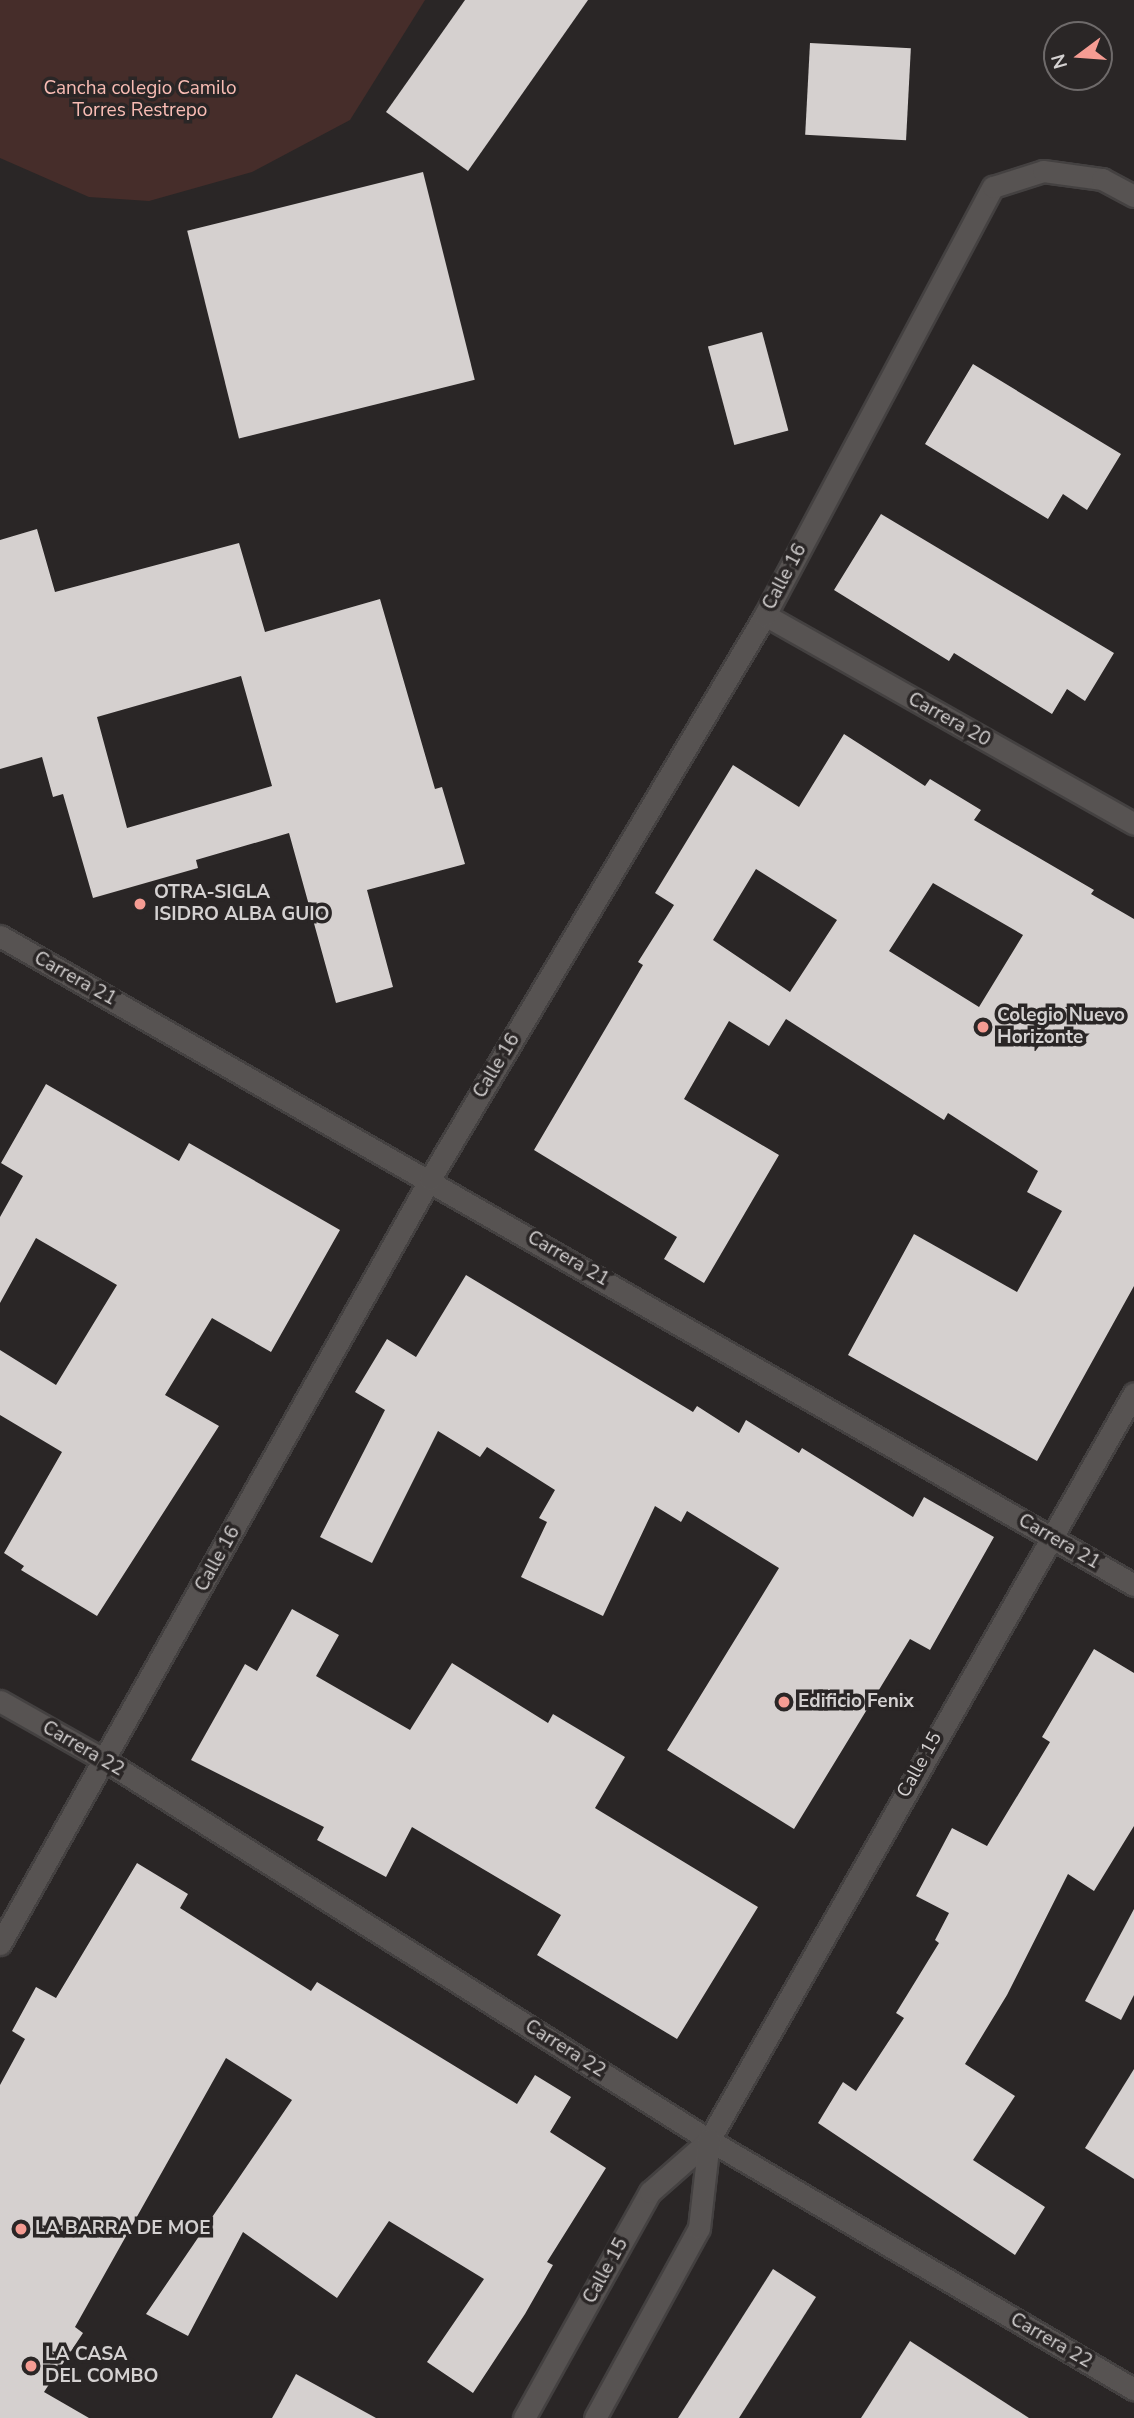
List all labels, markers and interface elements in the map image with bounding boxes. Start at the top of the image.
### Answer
north arrow [1043,21,1113,91]
text: N [1045,51,1074,72]
park label: Cancha colegio Camilo Torres Restrepo [44,78,236,122]
street label: Calle 16 [758,540,812,614]
street label: Carrera 20 [904,688,994,752]
place label: OTRA-SIGLA ISIDRO ALBA GUIO [154,882,329,926]
marker: OTRA-SIGLA ISIDRO ALBA GUIO [132,896,148,912]
street label: Carrera 21 [30,947,120,1011]
place label: Colegio Nuevo Horizonte [997,1005,1125,1049]
marker: Colegio Nuevo Horizonte [975,1019,991,1035]
street label: Calle 16 [469,1029,525,1103]
street label: Carrera 21 [523,1226,613,1292]
street label: Carrera 21 [1014,1509,1104,1575]
street label: Calle 16 [191,1522,245,1596]
place label: Edificio Fenix [798,1691,914,1713]
marker: Edificio Fenix [776,1694,792,1710]
street label: Carrera 22 [38,1716,128,1782]
street label: Calle 15 [893,1728,947,1802]
street label: Carrera 22 [521,2015,609,2083]
place label: LA BARRA DE MOE [35,2218,211,2240]
marker: LA BARRA DE MOE [13,2221,29,2237]
street label: Calle 15 [579,2234,633,2308]
street label: Carrera 22 [1006,2308,1096,2374]
place label: LA CASA DEL COMBO [45,2344,158,2388]
marker: LA CASA DEL COMBO [23,2358,39,2374]

